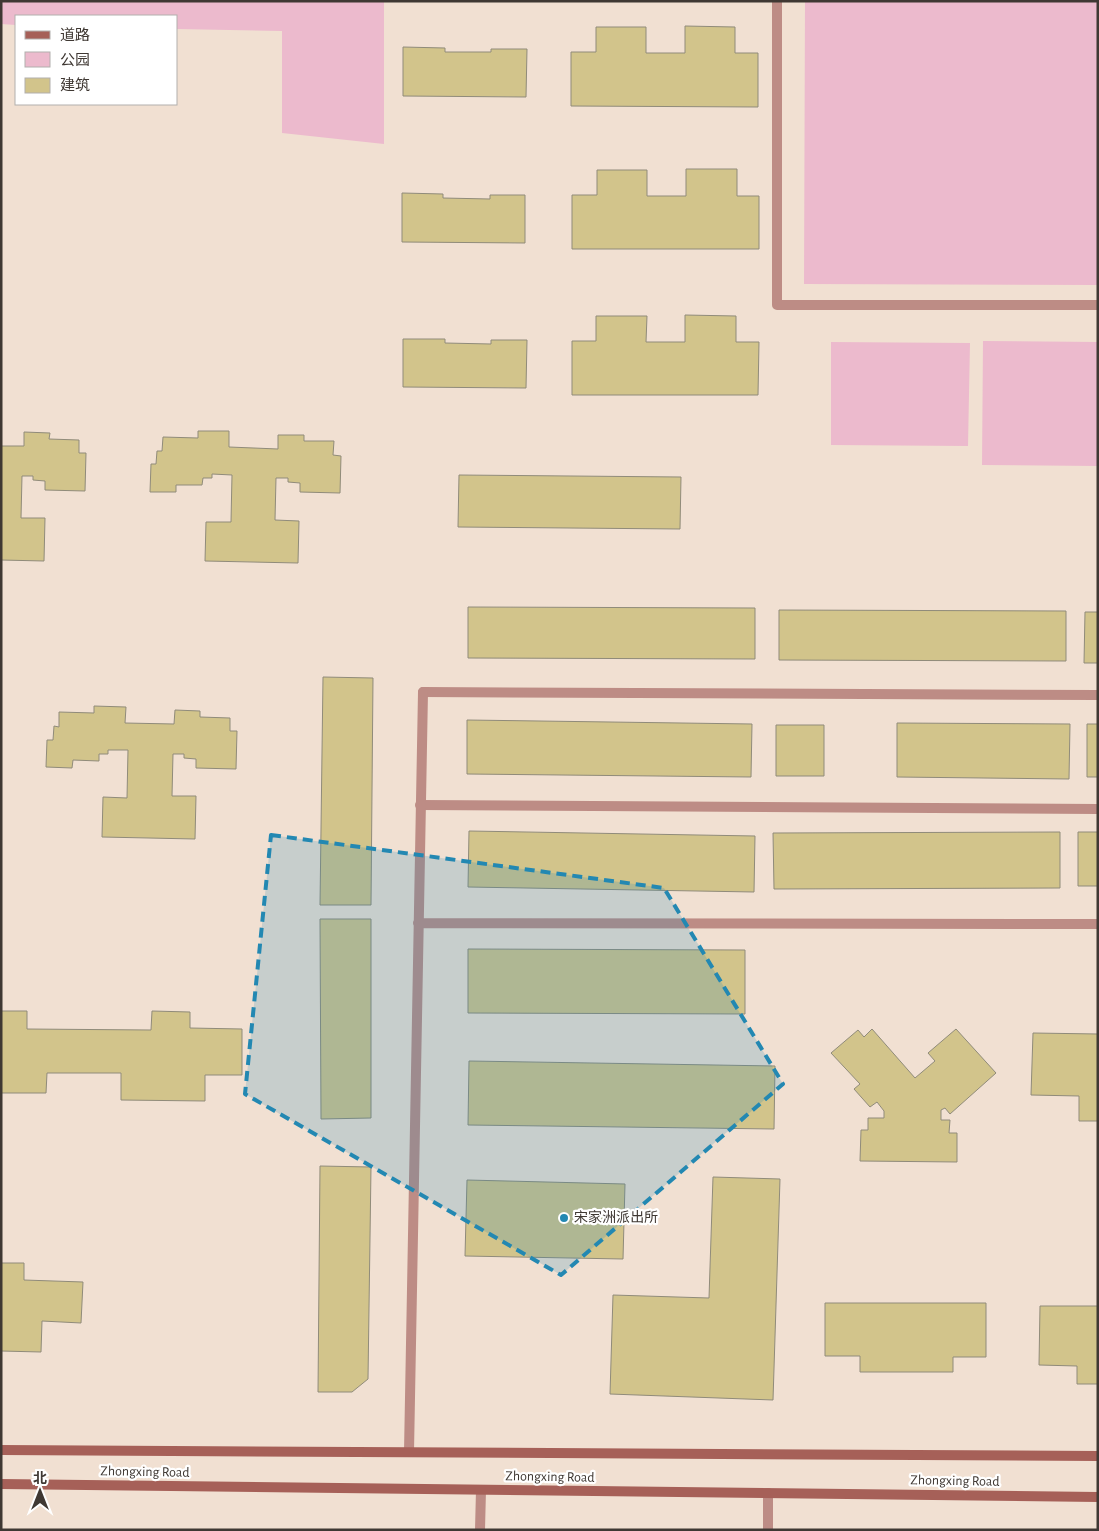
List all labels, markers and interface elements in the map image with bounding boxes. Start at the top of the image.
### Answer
legend [15,15,178,105]
text: 道路 [60,27,90,43]
text: 公园 [60,52,90,68]
text: 建筑 [60,77,90,93]
place label: 宋家洲派出所 [574,1209,658,1225]
marker: 宋家洲派出所 [558,1212,570,1224]
street label: Zhongxing Road [100,1464,190,1480]
north arrow [15,1466,65,1516]
street label: Zhongxing Road [505,1469,595,1485]
text: 北 [33,1471,47,1486]
street label: Zhongxing Road [910,1473,1000,1489]

